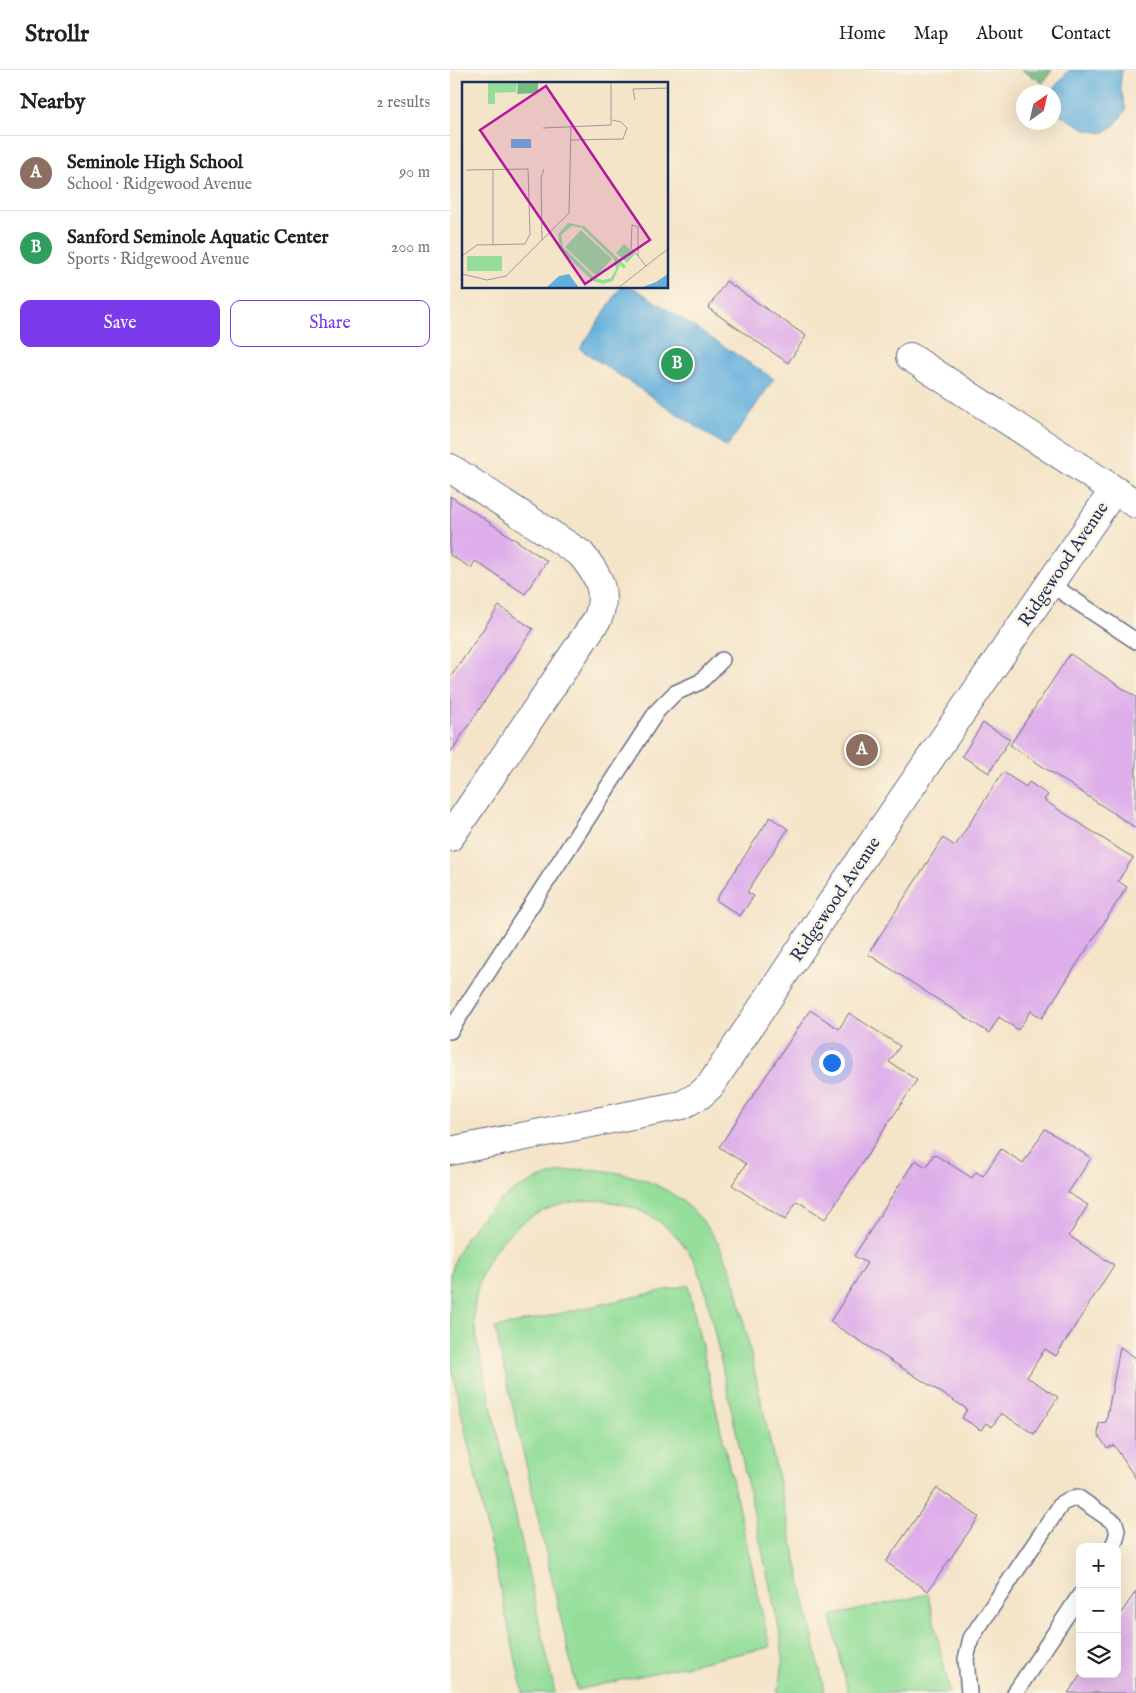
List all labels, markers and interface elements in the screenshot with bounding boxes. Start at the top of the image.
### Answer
text: Strollr [25,19,89,50]
text: Home [839,23,886,46]
text: Map [914,23,948,46]
text: About [976,23,1023,46]
text: Contact [1051,23,1111,46]
inset map [462,82,669,289]
north arrow [1016,85,1061,130]
text: Nearby [20,89,85,116]
text: 2 results [376,93,430,113]
text: Seminole High School [67,151,243,175]
text: A [31,163,41,183]
text: 90 m [399,163,430,183]
text: School · Ridgewood Avenue [67,175,252,195]
text: Sanford Seminole Aquatic Center [67,226,329,250]
text: B [31,238,41,258]
text: 200 m [391,238,430,258]
text: Sports · Ridgewood Avenue [67,250,249,270]
button: Save [20,300,220,347]
button: Share [230,300,430,347]
pin: B [661,345,693,383]
street label: Ridgewood Avenue [1014,498,1114,632]
pin: A [846,731,878,769]
street label: Ridgewood Avenue [786,833,886,967]
your location [819,1050,845,1076]
map controls [1076,1543,1121,1678]
button: + [1076,1543,1121,1588]
button: − [1076,1588,1121,1633]
button: layers [1076,1633,1121,1678]

